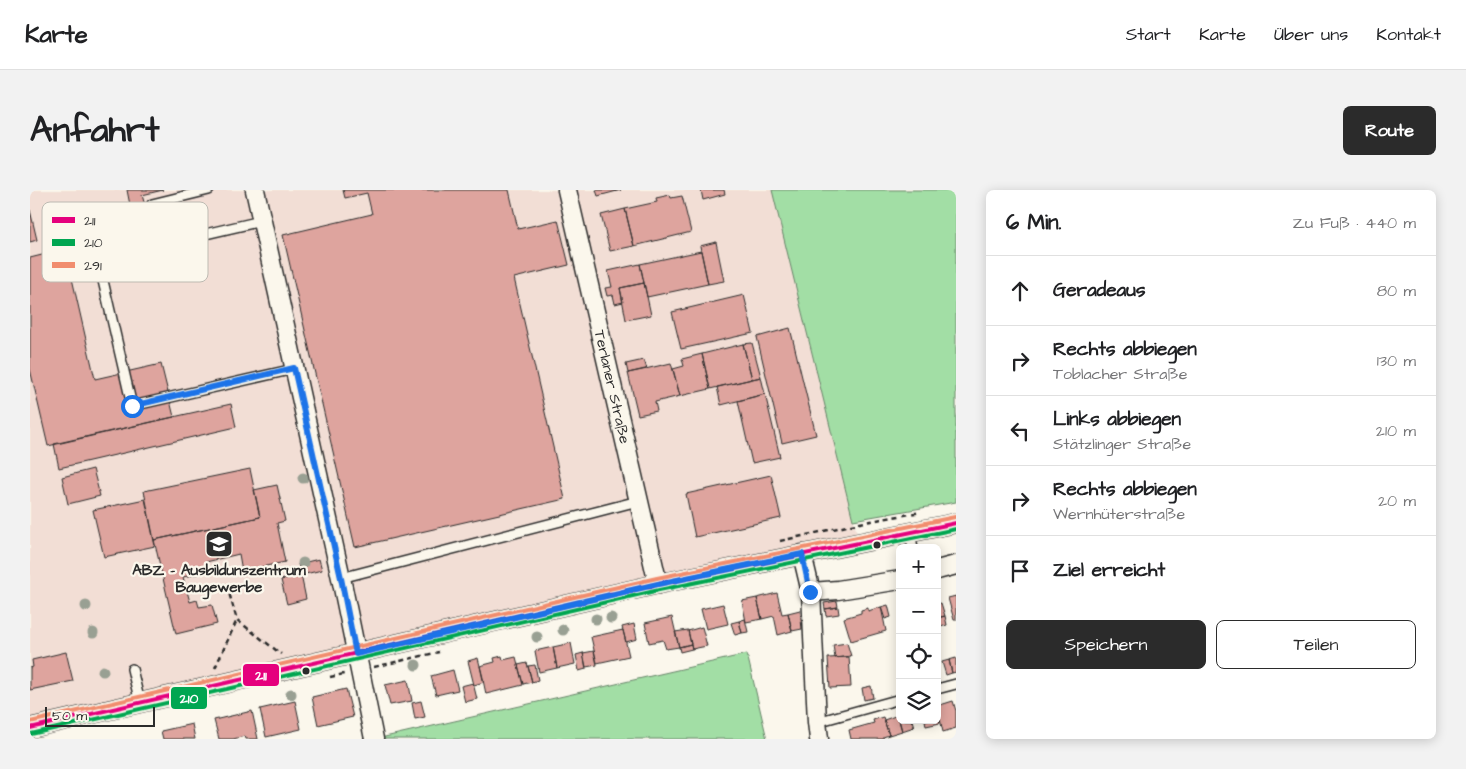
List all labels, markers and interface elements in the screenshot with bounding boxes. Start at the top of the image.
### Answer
text: Karte [25,18,88,52]
text: Start [1126,22,1171,47]
text: Karte [1199,22,1246,47]
text: Über uns [1274,22,1348,47]
text: Kontakt [1376,22,1441,47]
text: Anfahrt [30,106,159,155]
button: Route [1343,106,1436,155]
legend [42,202,208,282]
text: 6 Min. [1006,208,1062,237]
text: 211 [84,211,96,231]
text: Zu Fuß · 440 m [1293,212,1416,234]
text: 210 [84,233,103,253]
text: 291 [84,256,102,276]
icon: ahead [1006,277,1034,305]
text: Geradeaus [1053,277,1145,304]
text: 80 m [1377,280,1416,302]
street label: Terlaner Straße [589,328,636,446]
text: Rechts abbiegen [1053,336,1197,363]
icon: right [1006,347,1034,375]
text: 130 m [1377,350,1416,372]
text: Toblacher Straße [1053,363,1187,385]
route start [121,395,144,418]
text: Links abbiegen [1053,406,1181,433]
icon: left [1006,417,1034,445]
text: 210 m [1376,420,1416,442]
text: Stätzlinger Straße [1053,433,1191,455]
text: Rechts abbiegen [1053,476,1197,503]
icon: right [1006,487,1034,515]
text: 20 m [1378,490,1416,512]
text: Wernhüterstraße [1053,503,1185,525]
school or university icon: ABZ - Ausbildunszentrum Baugewerbe [204,529,234,559]
unlabelled marker [872,540,882,550]
map controls [896,544,941,724]
button: + [896,544,941,589]
icon: arrive [1006,557,1034,585]
text: Ziel erreicht [1053,557,1165,584]
place label: ABZ - Ausbildunszentrum Baugewerbe [132,560,306,600]
route end [799,581,822,604]
button: − [896,589,941,634]
button: Speichern [1006,620,1206,669]
button: Teilen [1216,620,1416,669]
button: locate [896,634,941,679]
line badge: 211 [242,663,280,687]
text: 211 [254,666,267,686]
unlabelled marker [301,666,311,676]
button: layers [896,679,941,724]
line badge: 210 [170,686,208,710]
text: 210 [179,689,198,709]
scale bar [45,704,155,727]
text: 50 m [52,706,87,726]

